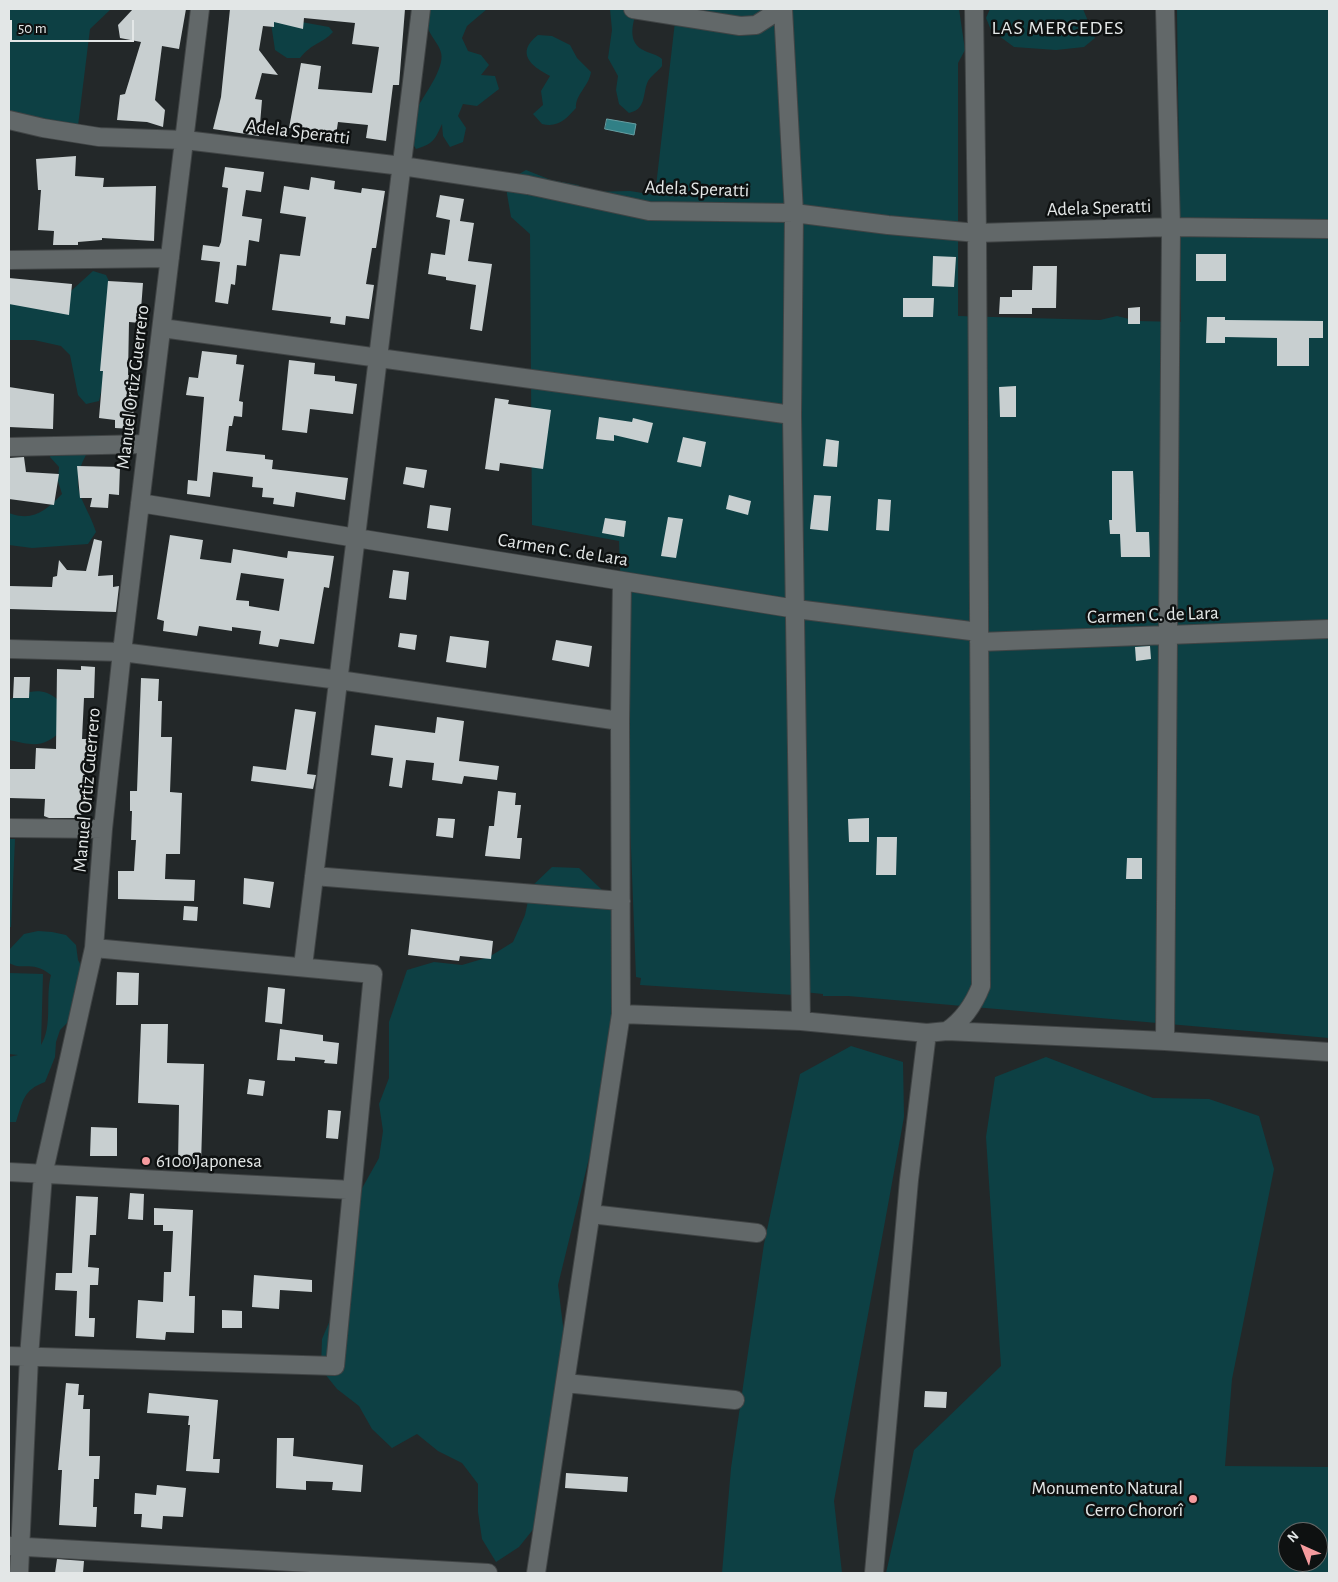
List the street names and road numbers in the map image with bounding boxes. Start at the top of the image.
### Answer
street label: Adela Speratti [245,114,351,150]
street label: Adela Speratti [644,176,750,202]
street label: Adela Speratti [1046,195,1152,221]
street label: Manuel Ortiz Guerrero [112,304,154,470]
street label: Carmen C. de Lara [496,528,630,572]
street label: Carmen C. de Lara [1087,601,1219,629]
street label: Manuel Ortiz Guerrero [68,707,106,873]

